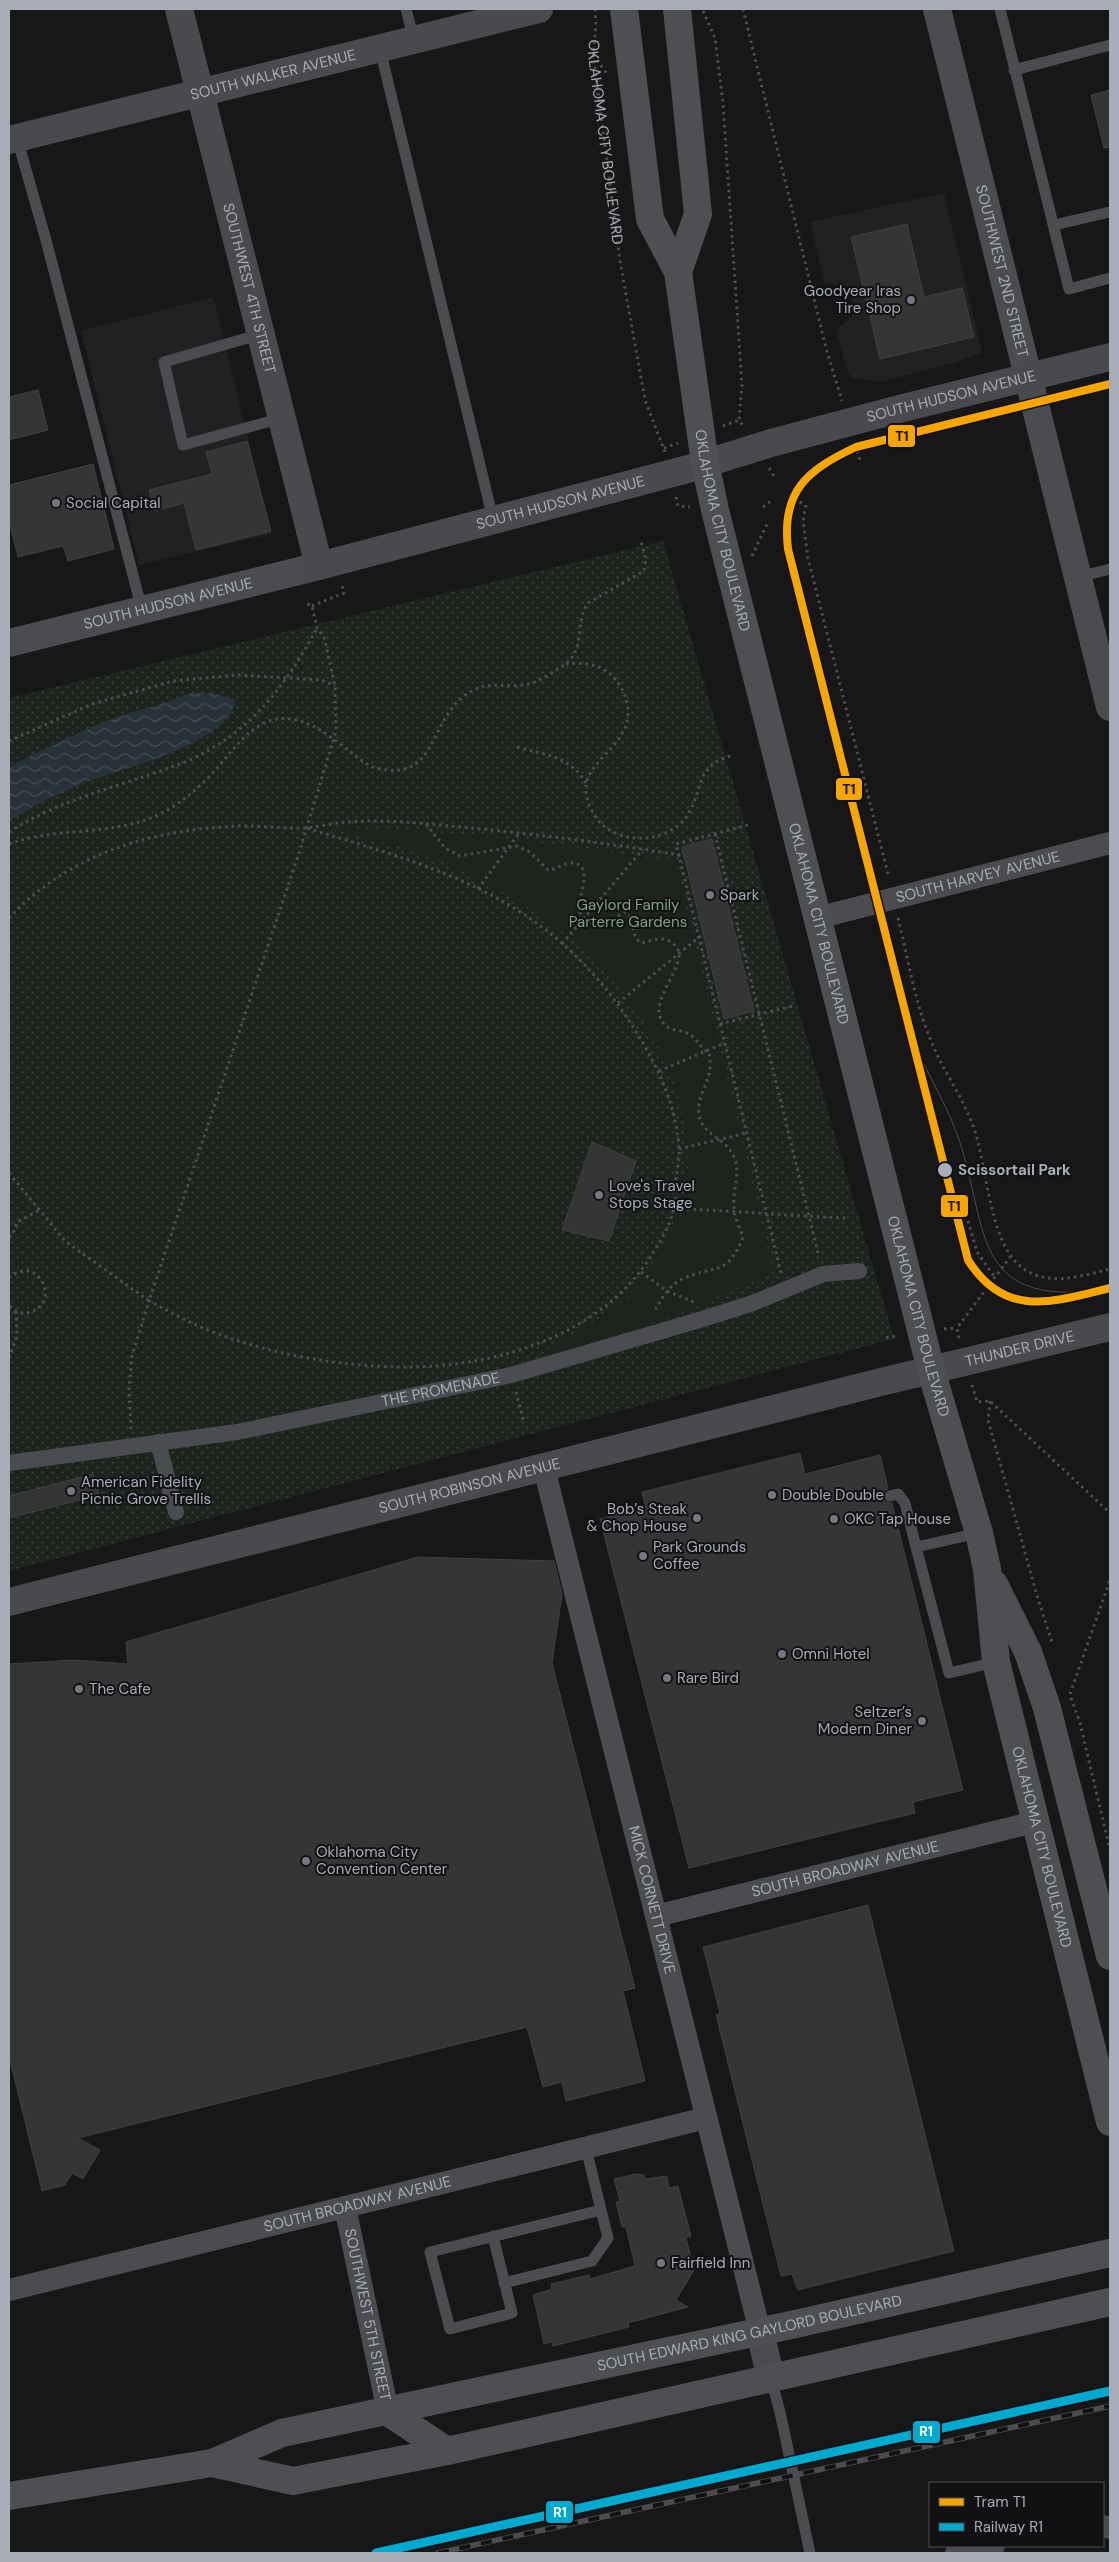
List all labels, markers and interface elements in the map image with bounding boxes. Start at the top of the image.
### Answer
street label: OKLAHOMA CITY BOULEVARD [583,38,628,246]
street label: SOUTH WALKER AVENUE [188,45,358,105]
street label: SOUTHWEST 2ND STREET [971,183,1033,359]
street label: SOUTHWEST 4TH STREET [218,201,280,376]
place label: Goodyear Iras Tire Shop [804,281,901,318]
marker: Goodyear Iras Tire Shop [905,294,917,306]
street label: SOUTH HUDSON AVENUE [864,366,1038,427]
line badge: T1 [887,424,916,448]
text: T1 [895,427,909,445]
street label: OKLAHOMA CITY BOULEVARD [690,428,755,634]
street label: SOUTH HUDSON AVENUE [474,471,647,534]
place label: Social Capital [66,493,161,513]
marker: Social Capital [50,497,62,509]
street label: SOUTH HUDSON AVENUE [82,573,255,634]
line badge: T1 [835,777,863,801]
text: T1 [842,780,856,798]
street label: OKLAHOMA CITY BOULEVARD [784,821,854,1026]
street label: SOUTH HARVEY AVENUE [894,846,1062,907]
place label: Spark [720,885,760,905]
marker: Spark [704,889,716,901]
park label: Gaylord Family Parterre Gardens [569,895,687,932]
place label: Scissortail Park [958,1160,1071,1180]
marker: Scissortail Park [936,1161,954,1179]
place label: Love's Travel Stops Stage [609,1176,695,1213]
marker: Love's Travel Stops Stage [593,1189,605,1201]
line badge: T1 [940,1194,969,1218]
text: T1 [947,1197,961,1215]
street label: OKLAHOMA CITY BOULEVARD [883,1214,954,1419]
street label: THUNDER DRIVE [963,1326,1076,1371]
street label: THE PROMENADE [379,1368,502,1412]
street label: SOUTH ROBINSON AVENUE [377,1453,563,1518]
place label: American Fidelity Picnic Grove Trellis [81,1472,211,1509]
marker: American Fidelity Picnic Grove Trellis [65,1485,77,1497]
place label: Double Double [782,1485,884,1505]
marker: Double Double [766,1489,778,1501]
place label: Bob’s Steak & Chop House [587,1499,687,1536]
place label: OKC Tap House [844,1509,951,1529]
marker: Bob’s Steak & Chop House [691,1512,703,1524]
marker: OKC Tap House [828,1513,840,1525]
place label: Park Grounds Coffee [653,1537,746,1574]
marker: Park Grounds Coffee [637,1550,649,1562]
place label: Omni Hotel [792,1644,870,1664]
marker: Omni Hotel [776,1648,788,1660]
place label: Rare Bird [677,1668,739,1688]
marker: Rare Bird [661,1672,673,1684]
place label: The Cafe [89,1679,151,1699]
marker: The Cafe [73,1683,85,1695]
place label: Seltzer’s Modern Diner [818,1702,912,1739]
marker: Seltzer’s Modern Diner [916,1715,928,1727]
street label: OKLAHOMA CITY BOULEVARD [1007,1744,1076,1950]
street label: MICK CORNETT DRIVE [624,1824,680,1976]
street label: SOUTH BROADWAY AVENUE [749,1836,941,1902]
place label: Oklahoma City Convention Center [316,1842,448,1879]
marker: Oklahoma City Convention Center [300,1855,312,1867]
street label: SOUTH BROADWAY AVENUE [262,2171,453,2237]
street label: SOUTHWEST 5TH STREET [340,2227,395,2403]
place label: Fairfield Inn [671,2253,750,2273]
marker: Fairfield Inn [655,2257,667,2269]
street label: SOUTH EDWARD KING GAYLORD BOULEVARD [595,2290,904,2376]
line badge: R1 [912,2420,941,2444]
text: R1 [919,2422,933,2440]
legend [929,2482,1104,2547]
text: Tram T1 [974,2492,1026,2512]
line badge: R1 [545,2500,574,2524]
text: R1 [553,2503,567,2521]
text: Railway R1 [974,2517,1043,2537]

